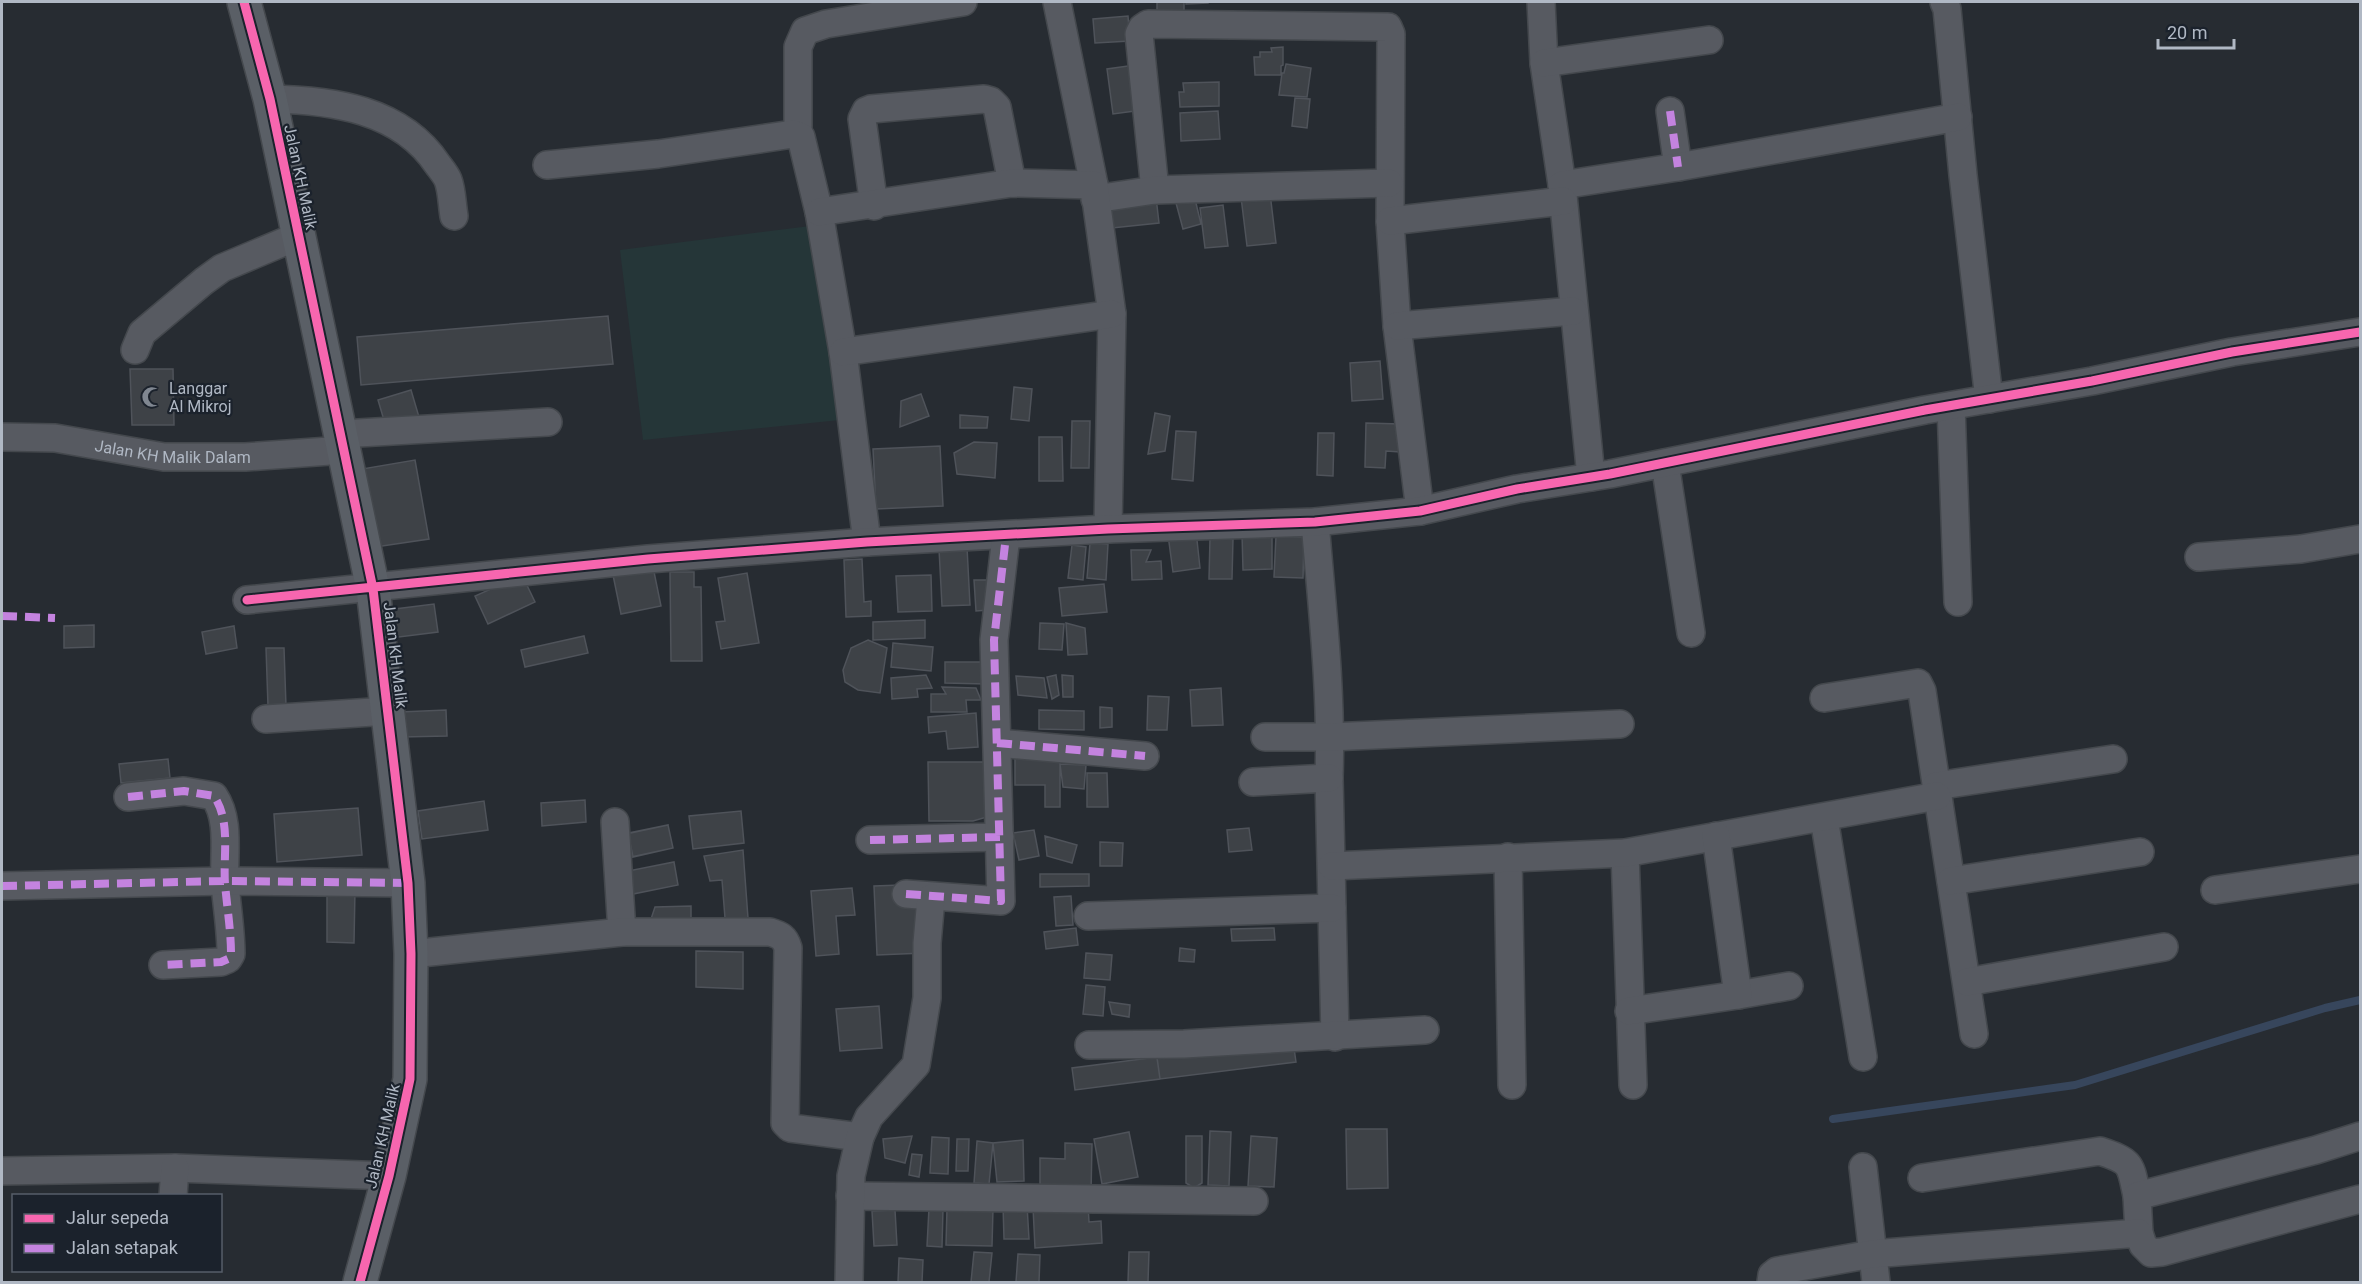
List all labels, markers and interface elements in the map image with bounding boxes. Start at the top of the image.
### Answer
scale bar [2158,12,2234,50]
text: 20 m [2167,22,2207,43]
street label: Jalan KH Malik [280,123,321,232]
place label: Langgar Al Mikroj [169,379,231,416]
mosque icon: Langgar Al Mikroj [140,385,164,409]
street label: Jalan KH Malik Dalam [93,436,251,467]
street label: Jalan KH Malik [380,601,412,710]
street label: Jalan KH Malik [361,1081,404,1190]
legend [12,1194,222,1272]
text: Jalur sepeda [66,1207,169,1228]
text: Jalan setapak [66,1237,179,1258]

